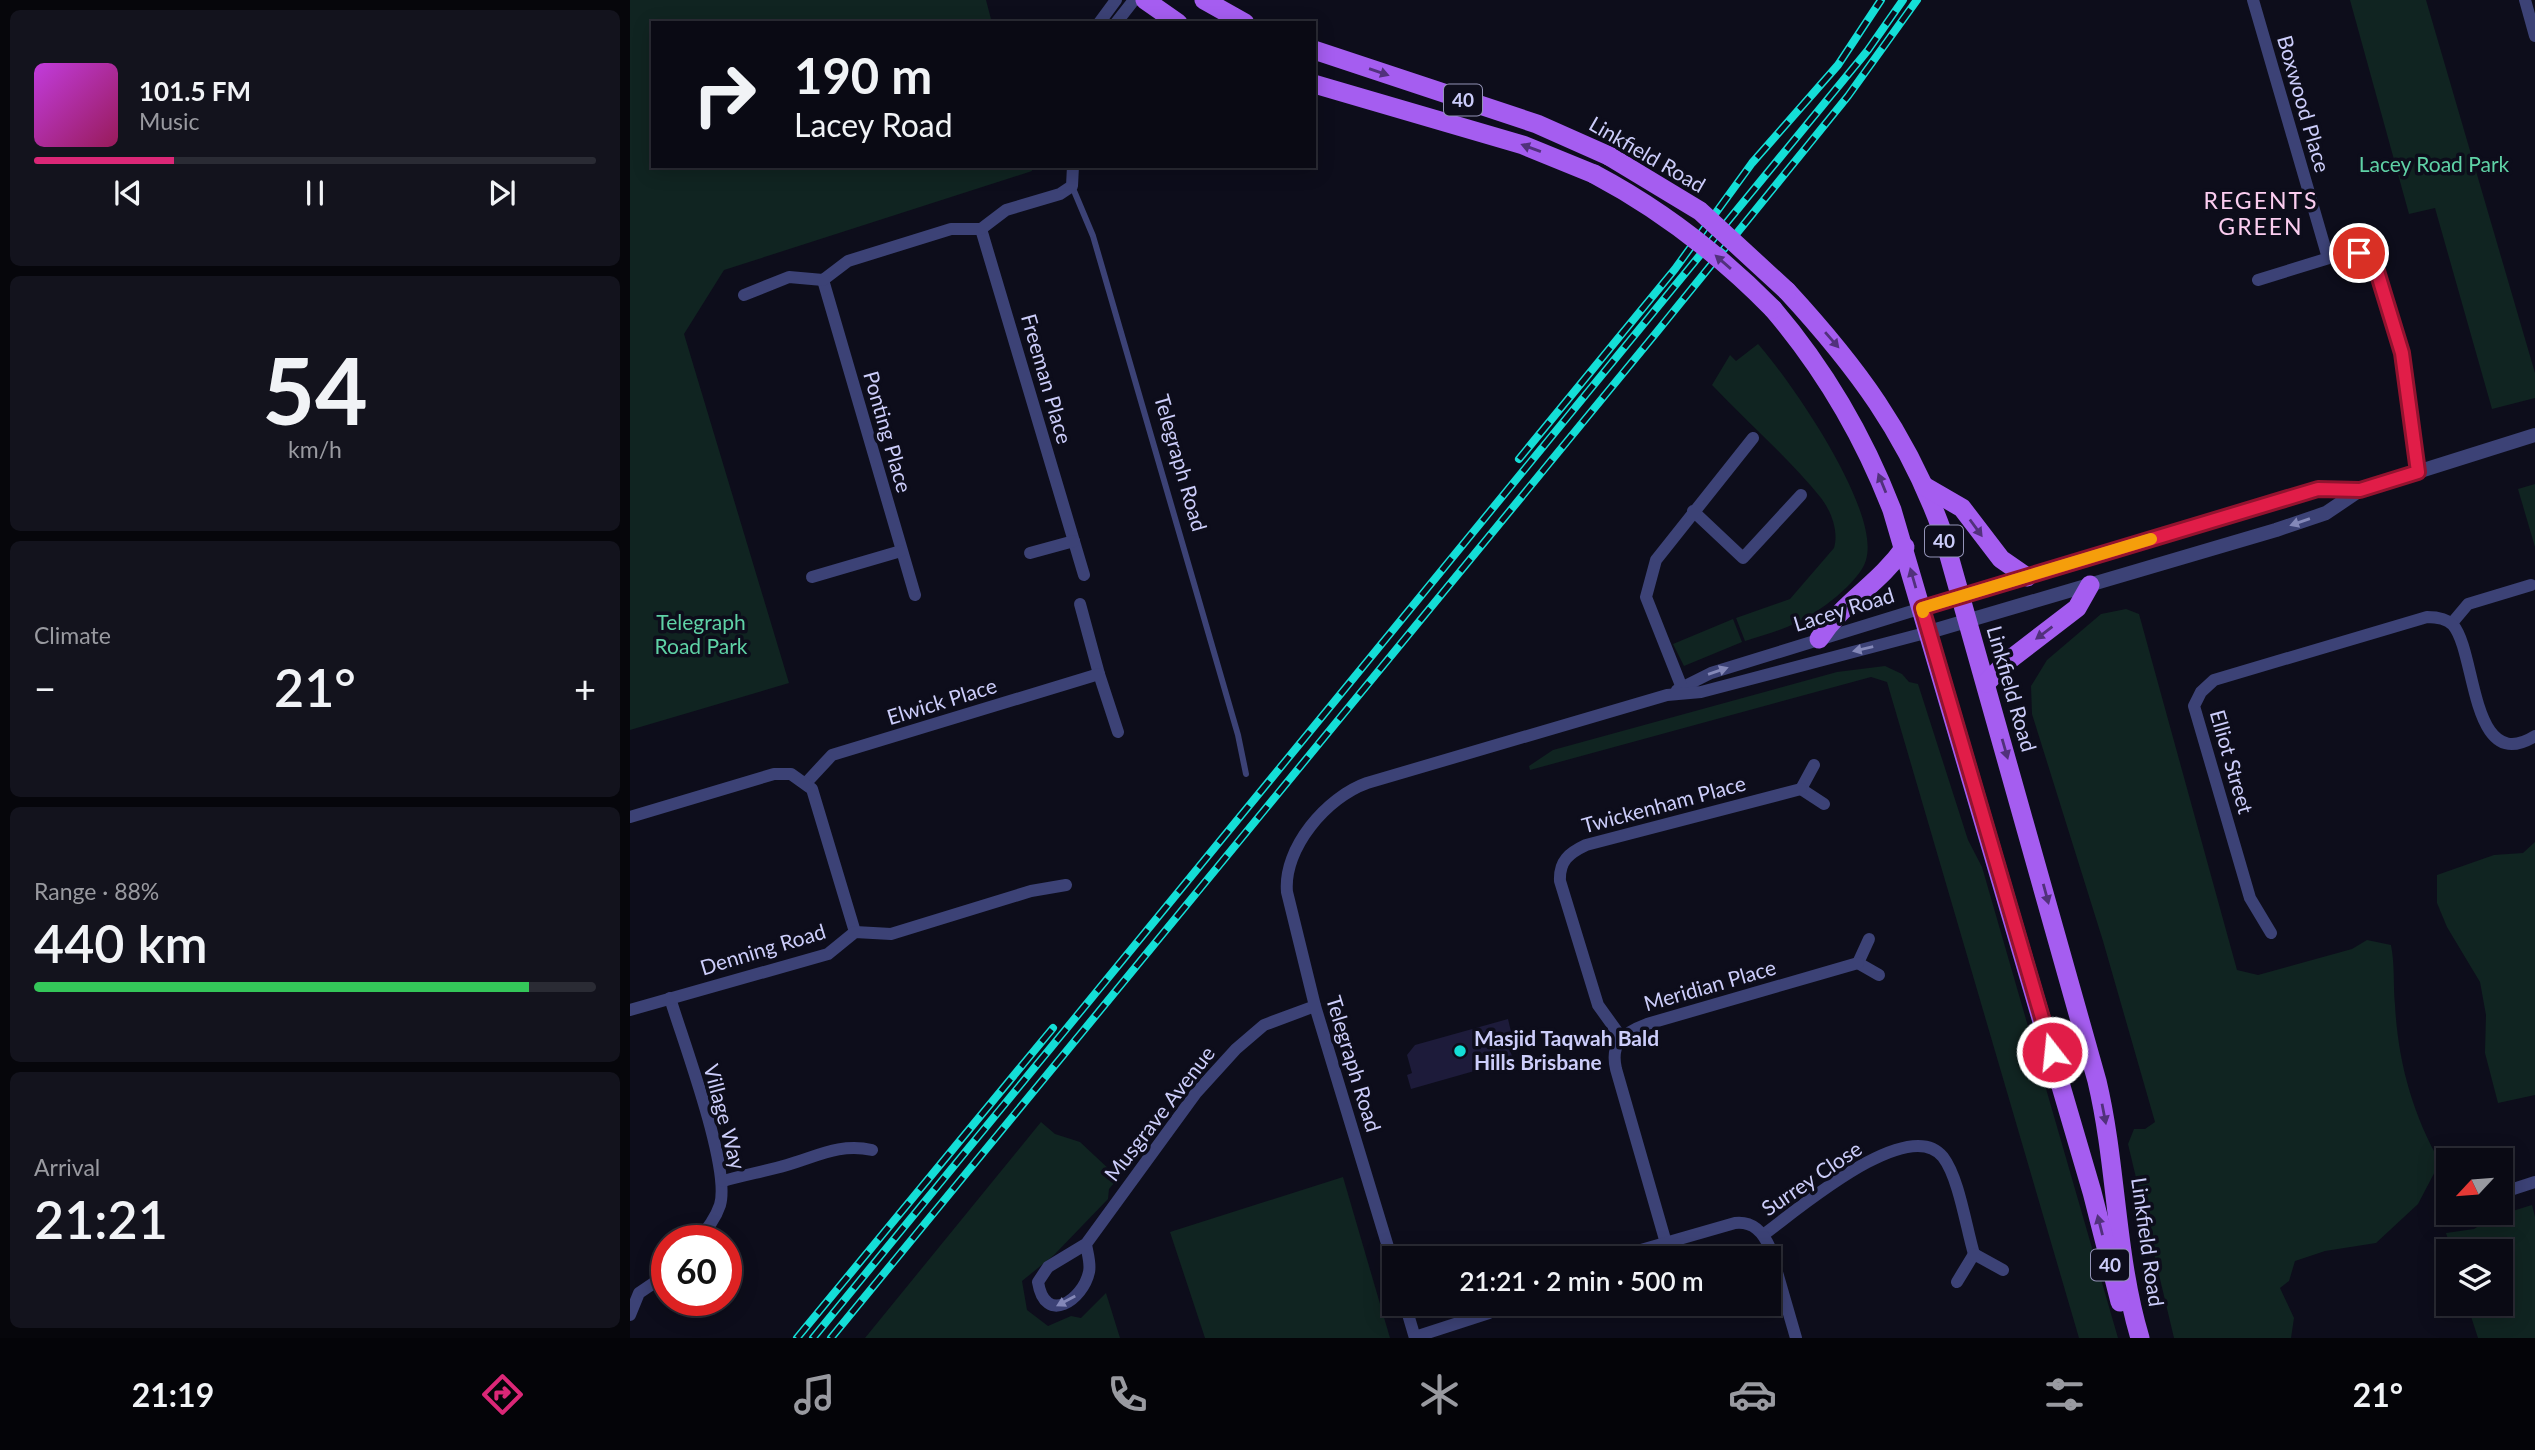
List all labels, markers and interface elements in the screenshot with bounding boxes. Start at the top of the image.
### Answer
street label: Boxwood Place [2273,32,2336,175]
text: 190 m [794,46,932,104]
icon: right [679,49,770,140]
one-way arrow [1368,67,1389,78]
text: 101.5 FM [139,75,251,107]
road number: 40 [1444,85,1482,116]
text: Lacey Road [794,105,953,144]
text: Music [139,107,199,135]
street label: Linkfield Road [1585,110,1710,197]
one-way arrow [1520,142,1541,153]
park label: Lacey Road Park [2359,151,2510,176]
icon: previous [109,174,147,212]
icon: pause [296,174,334,212]
icon: next [483,174,521,212]
district label: REGENTS GREEN [2204,186,2318,240]
pin [2329,223,2389,283]
icon: arrive [2340,234,2378,272]
one-way arrow [1714,254,1732,270]
street label: Freeman Place [1017,311,1078,446]
one-way arrow [1824,332,1839,349]
text: 54 [262,335,368,444]
street label: Ponting Place [859,368,918,495]
street label: Telegraph Road [1150,391,1213,534]
text: km/h [288,435,342,463]
one-way arrow [1876,473,1887,494]
one-way arrow [2289,517,2310,528]
one-way arrow [1969,519,1983,537]
road number: 40 [1925,526,1963,556]
one-way arrow [1908,567,1918,588]
street label: Lacey Road [1790,581,1897,636]
park label: Telegraph Road Park [655,609,748,658]
text: Climate [34,621,111,649]
street label: Linkfield Road [1983,623,2042,755]
one-way arrow [2035,626,2053,641]
one-way arrow [1852,644,1874,655]
text: 21° [274,656,356,718]
text: − [34,665,56,711]
text: + [574,665,596,711]
one-way arrow [1708,665,1729,676]
street label: Elwick Place [884,672,999,729]
street label: Elliot Street [2206,707,2259,817]
one-way arrow [2000,739,2010,760]
street label: Twickenham Place [1579,770,1748,837]
text: Range · 88% [34,877,159,905]
one-way arrow [2041,884,2051,905]
text: 440 km [34,912,208,974]
street label: Denning Road [697,918,828,980]
street label: Meridian Place [1641,954,1778,1015]
street label: Telegraph Road [1322,992,1387,1135]
position arrow [2015,1015,2089,1089]
place label: Masjid Taqwah Bald Hills Brisbane [1474,1025,1659,1074]
street label: Musgrave Avenue [1098,1041,1219,1186]
marker: Masjid Taqwah Bald Hills Brisbane [1452,1043,1468,1059]
street label: Village Way [699,1061,752,1172]
one-way arrow [2099,1103,2110,1125]
street label: Surrey Close [1756,1135,1866,1220]
north arrow [2436,1148,2513,1225]
map controls [2436,1148,2513,1316]
text: Arrival [34,1153,100,1181]
street label: Linkfield Road [2127,1176,2170,1308]
text: 21:21 [34,1188,168,1250]
one-way arrow [2094,1214,2105,1236]
speed limit sign: 60 [651,1225,742,1316]
button: layers [2436,1239,2513,1316]
road number: 40 [2091,1250,2129,1280]
text: 21:21 · 2 min · 500 m [1459,1265,1704,1297]
one-way arrow [1055,1294,1075,1306]
icon: directions [478,1370,527,1419]
icon: music [790,1370,839,1419]
icon: phone [1103,1370,1152,1419]
icon: climate [1415,1370,1464,1419]
icon: car [1728,1370,1777,1419]
icon: filters [2040,1370,2089,1419]
text: 21:19 [132,1375,214,1414]
text: 21° [2353,1375,2403,1414]

